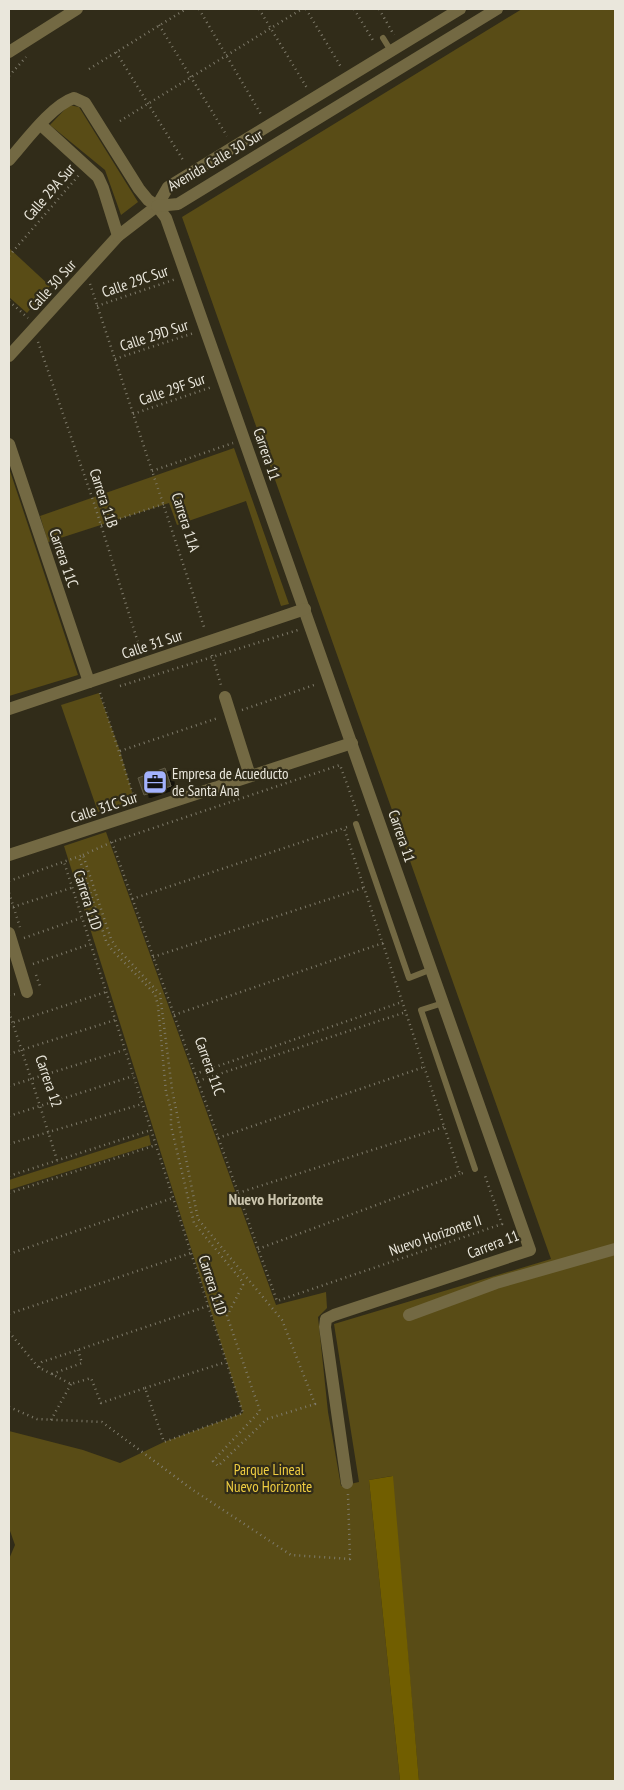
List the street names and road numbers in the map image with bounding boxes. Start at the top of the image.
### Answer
street label: Avenida Calle 30 Sur [164,125,267,195]
street label: Calle 29A Sur [19,159,80,224]
street label: Calle 30 Sur [24,255,81,315]
street label: Calle 29C Sur [99,260,172,301]
street label: Calle 29D Sur [117,315,191,355]
street label: Calle 29F Sur [136,369,209,409]
street label: Carrera 11 [249,425,285,483]
street label: Carrera 11B [86,466,122,530]
street label: Carrera 11A [168,490,205,555]
street label: Carrera 11C [45,526,83,590]
street label: Calle 31 Sur [119,625,186,663]
street label: Calle 31C Sur [68,787,141,827]
street label: Carrera 11 [384,807,420,865]
street label: Carrera 11D [69,868,107,932]
street label: Carrera 11C [191,1034,229,1098]
street label: Carrera 12 [31,1052,67,1110]
street label: Nuevo Horizonte II [386,1210,484,1260]
street label: Carrera 11 [464,1225,522,1263]
street label: Carrera 11D [194,1253,232,1317]

